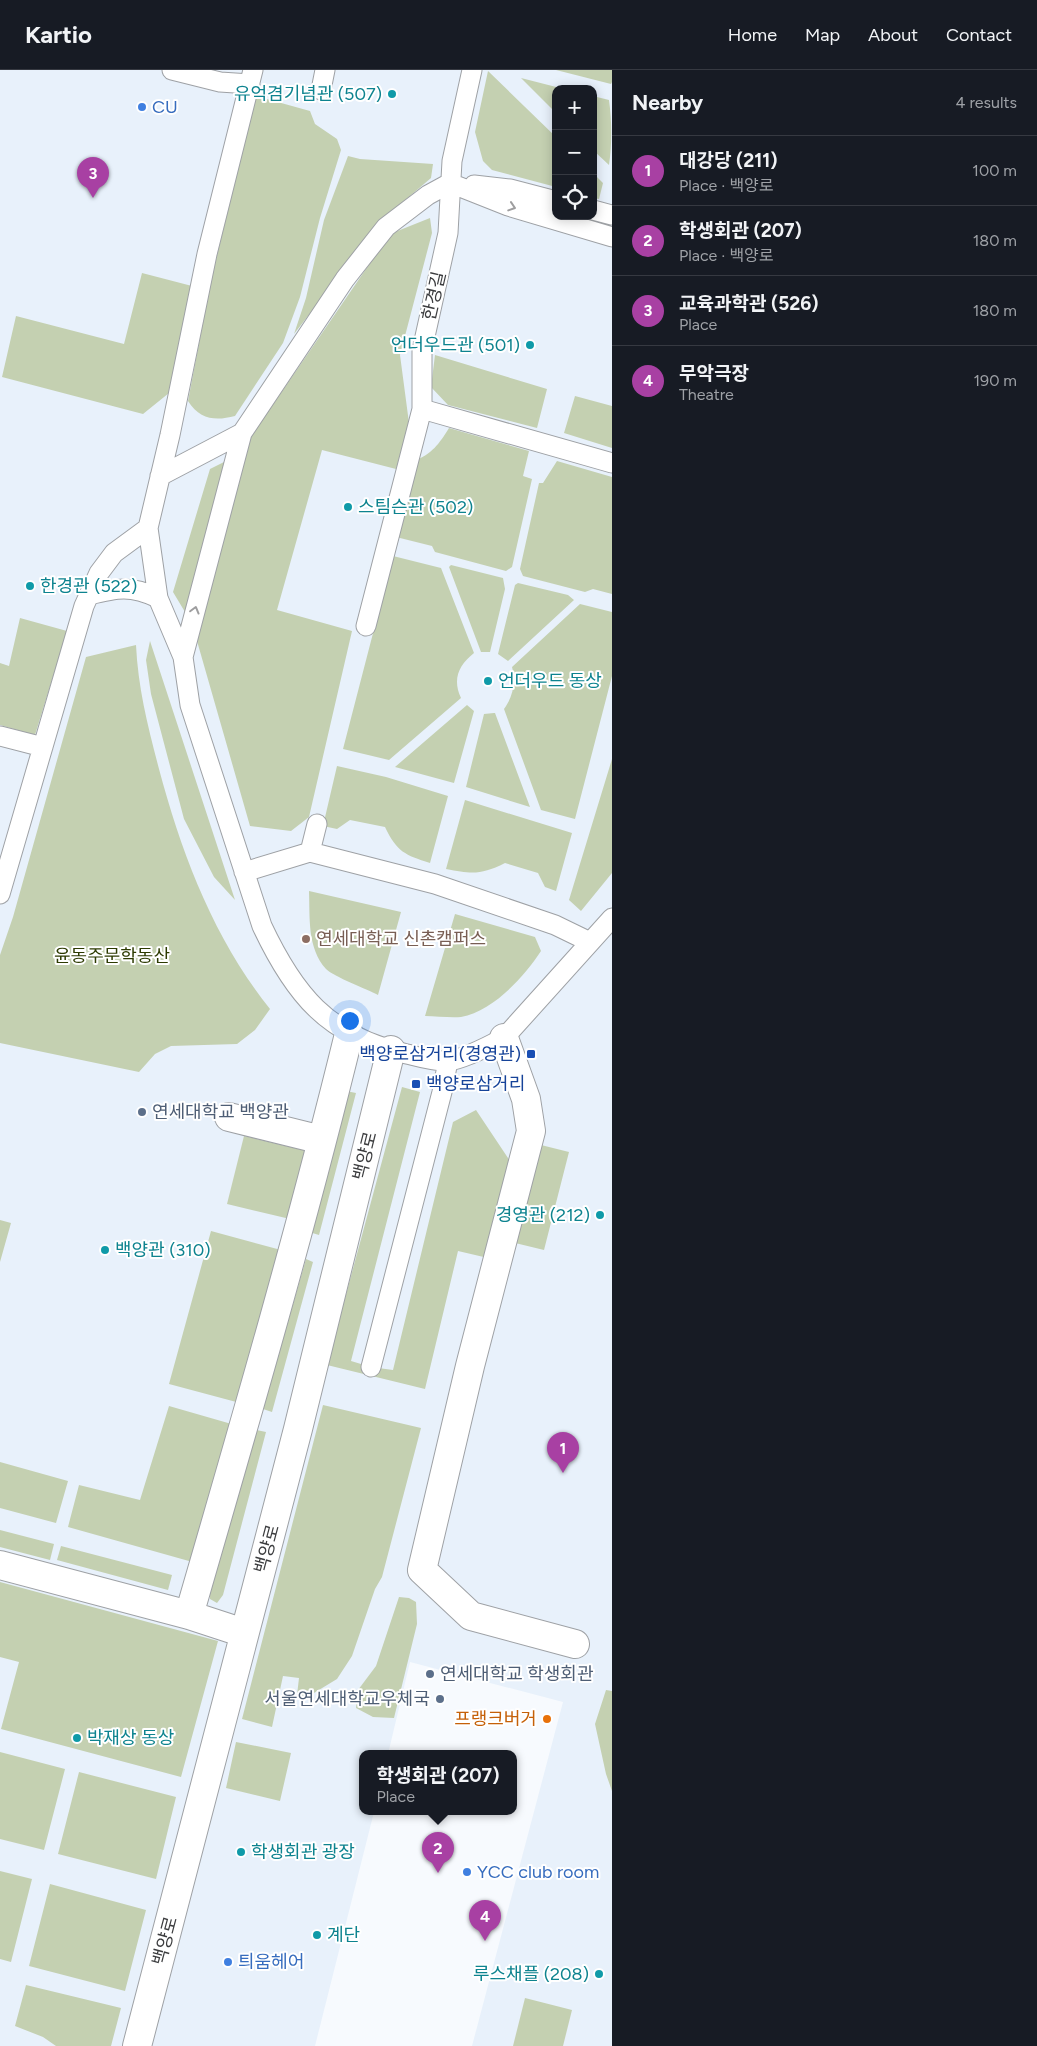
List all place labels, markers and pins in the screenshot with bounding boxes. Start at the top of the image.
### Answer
place label: 유억겸기념관 (507) [234,83,382,105]
marker: 유억겸기념관 (507) [386,88,398,100]
place label: CU [152,96,178,118]
marker: CU [136,101,148,113]
pin: 3 [77,157,109,198]
place label: 언더우드관 (501) [391,334,520,356]
marker: 언더우드관 (501) [524,339,536,351]
place label: 스팀슨관 (502) [358,496,473,518]
marker: 스팀슨관 (502) [342,501,354,513]
place label: 한경관 (522) [40,575,137,597]
marker: 한경관 (522) [24,580,36,592]
place label: 언더우드 동상 [498,670,602,692]
marker: 언더우드 동상 [482,675,494,687]
place label: 연세대학교 신촌캠퍼스 [316,928,486,950]
marker: 연세대학교 신촌캠퍼스 [300,933,312,945]
place label: 백양로삼거리(경영관) [359,1043,521,1065]
marker: 백양로삼거리(경영관) [525,1048,537,1060]
place label: 백양로삼거리 [426,1073,525,1095]
marker: 백양로삼거리 [410,1078,422,1090]
place label: 연세대학교 백양관 [152,1101,289,1123]
marker: 연세대학교 백양관 [136,1106,148,1118]
place label: 경영관 (212) [496,1204,590,1226]
marker: 경영관 (212) [594,1209,606,1221]
place label: 백양관 (310) [115,1239,211,1261]
marker: 백양관 (310) [99,1244,111,1256]
pin: 1 [547,1432,579,1473]
place label: 연세대학교 학생회관 [440,1663,594,1685]
marker: 연세대학교 학생회관 [424,1668,436,1680]
place label: 서울연세대학교우체국 [264,1688,430,1710]
marker: 서울연세대학교우체국 [434,1693,446,1705]
place label: 프랭크버거 [454,1708,537,1730]
marker: 프랭크버거 [541,1713,553,1725]
place label: 박재상 동상 [87,1727,174,1749]
marker: 박재상 동상 [71,1732,83,1744]
pin: 2 [422,1832,454,1873]
place label: 학생회관 광장 [251,1841,355,1863]
marker: 학생회관 광장 [235,1846,247,1858]
place label: YCC club room [477,1861,599,1883]
marker: YCC club room [461,1866,473,1878]
pin: 4 [469,1900,501,1941]
place label: 계단 [327,1924,360,1946]
marker: 계단 [311,1929,323,1941]
place label: 틔움헤어 [238,1951,304,1973]
marker: 틔움헤어 [222,1956,234,1968]
place label: 루스채플 (208) [473,1963,589,1985]
marker: 루스채플 (208) [593,1968,605,1980]

